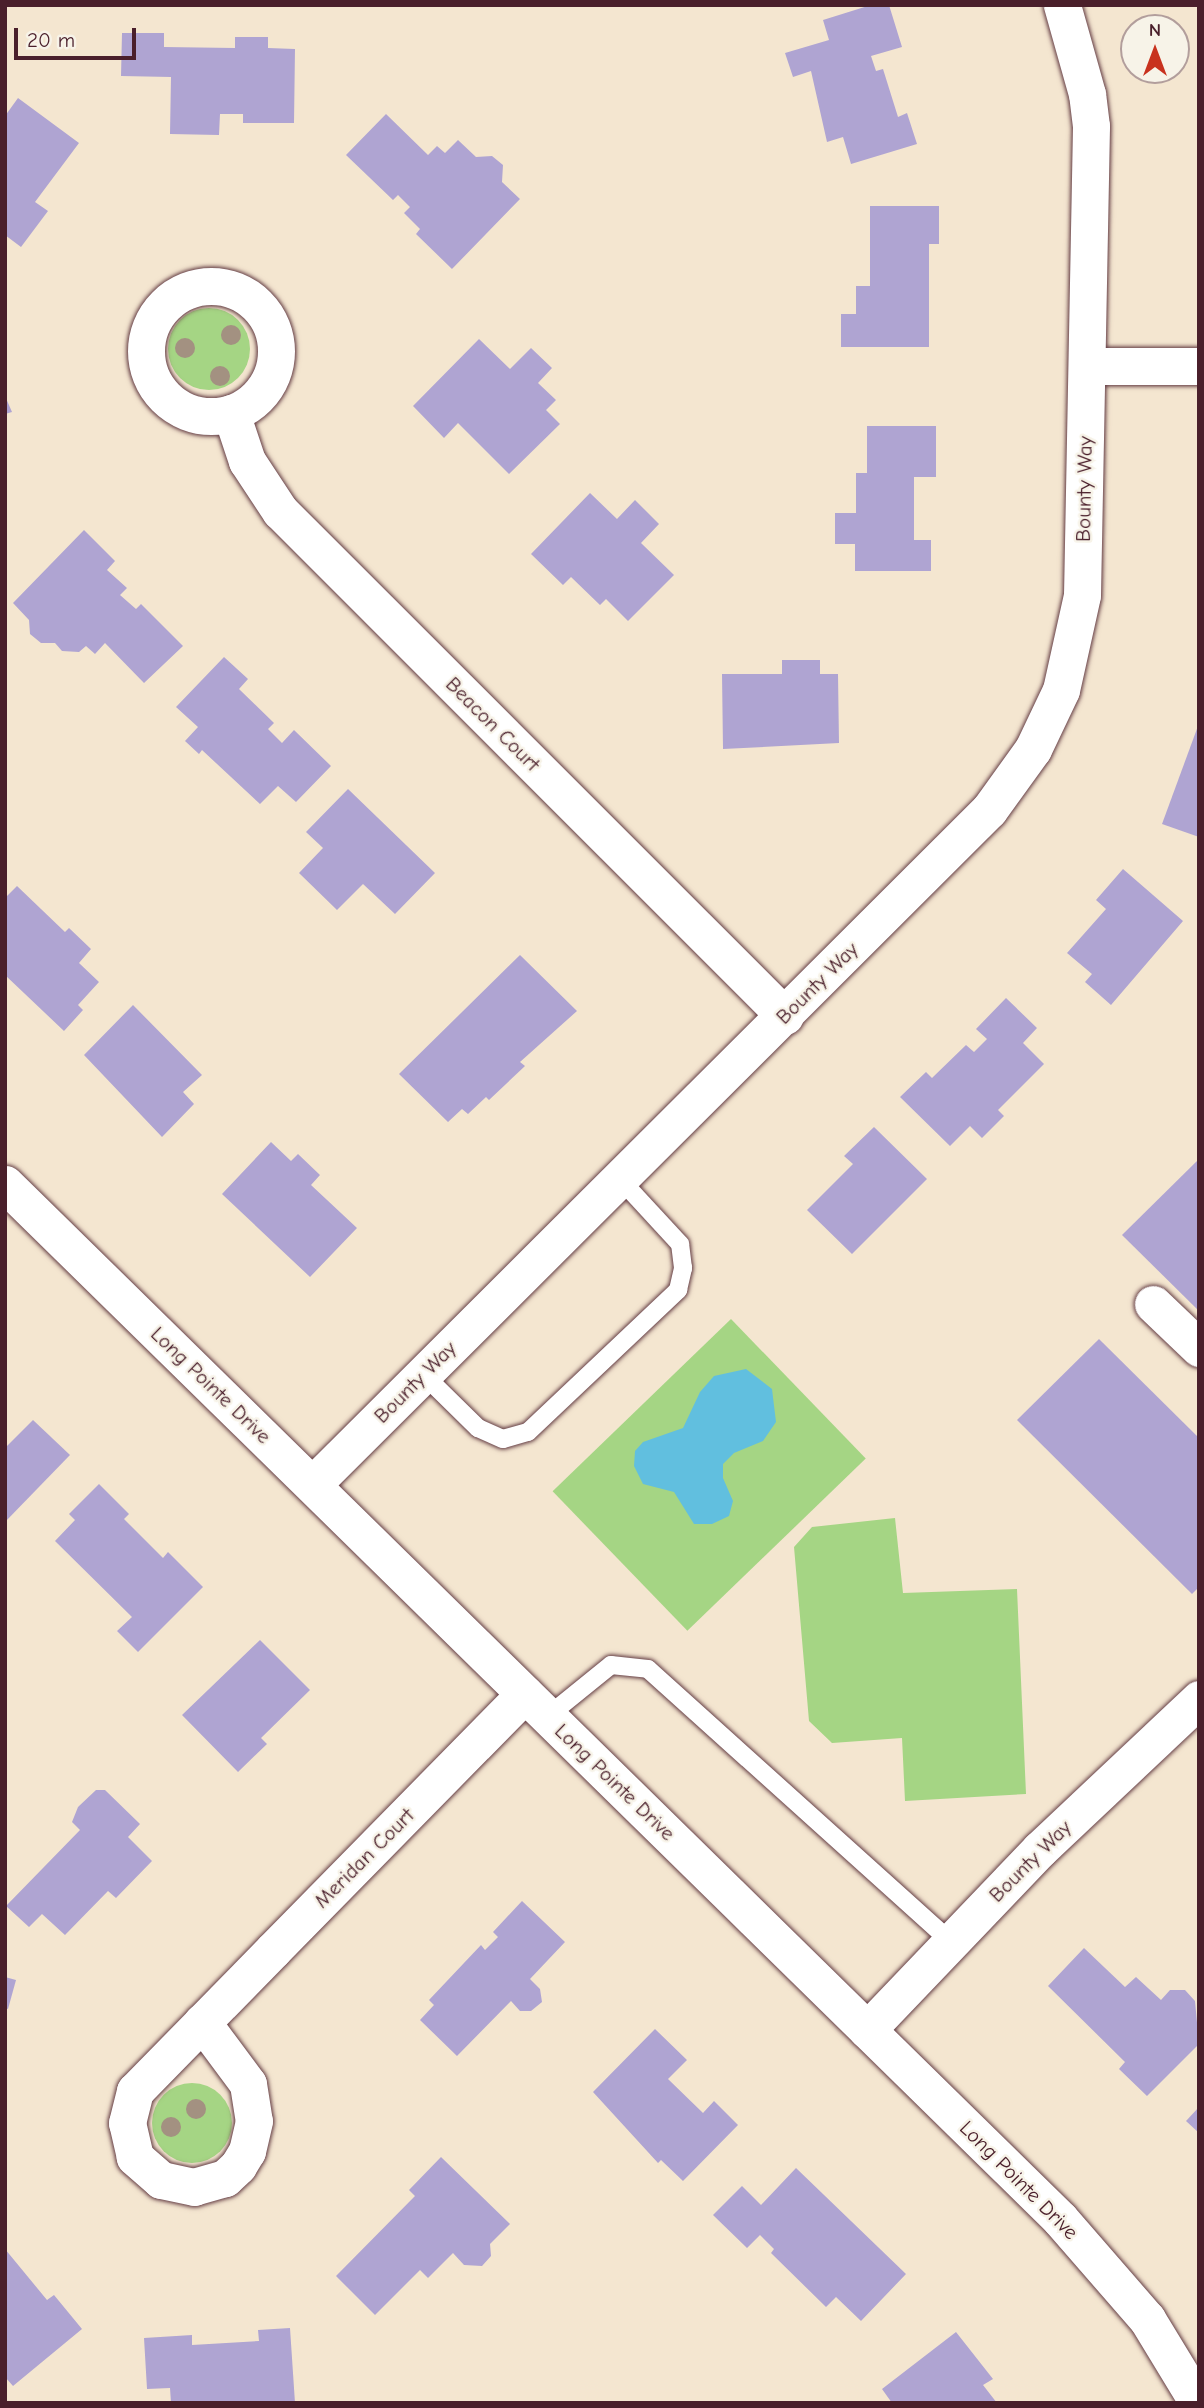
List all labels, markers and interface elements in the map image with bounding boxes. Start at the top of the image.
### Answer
scale bar [18,14,140,58]
north arrow [1120,14,1190,84]
text: N [1149,19,1161,41]
text: 20 m [27,28,75,52]
street label: Bounty Way [1070,436,1098,542]
street label: Beacon Court [440,671,546,777]
street label: Bounty Way [771,937,863,1029]
street label: Long Pointe Drive [146,1321,276,1449]
street label: Bounty Way [369,1336,461,1428]
street label: Long Pointe Drive [550,1718,680,1846]
street label: Meridan Court [309,1803,419,1913]
street label: Bounty Way [984,1815,1076,1907]
street label: Long Pointe Drive [954,2115,1084,2245]

